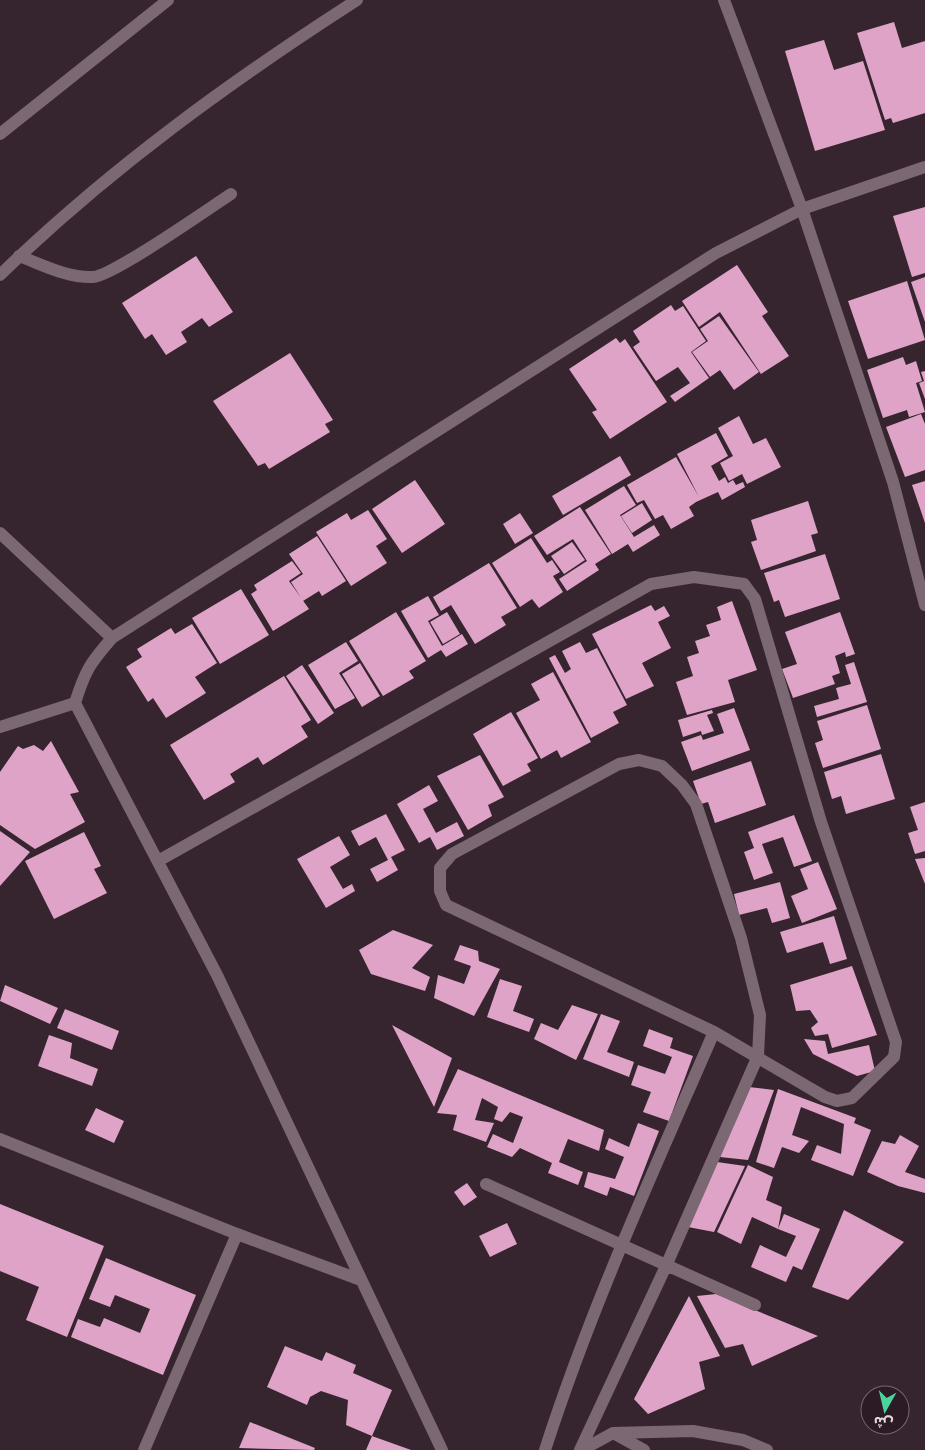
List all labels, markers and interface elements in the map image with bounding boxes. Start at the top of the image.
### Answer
north arrow [860,1385,910,1435]
text: ش [872,1413,894,1433]

